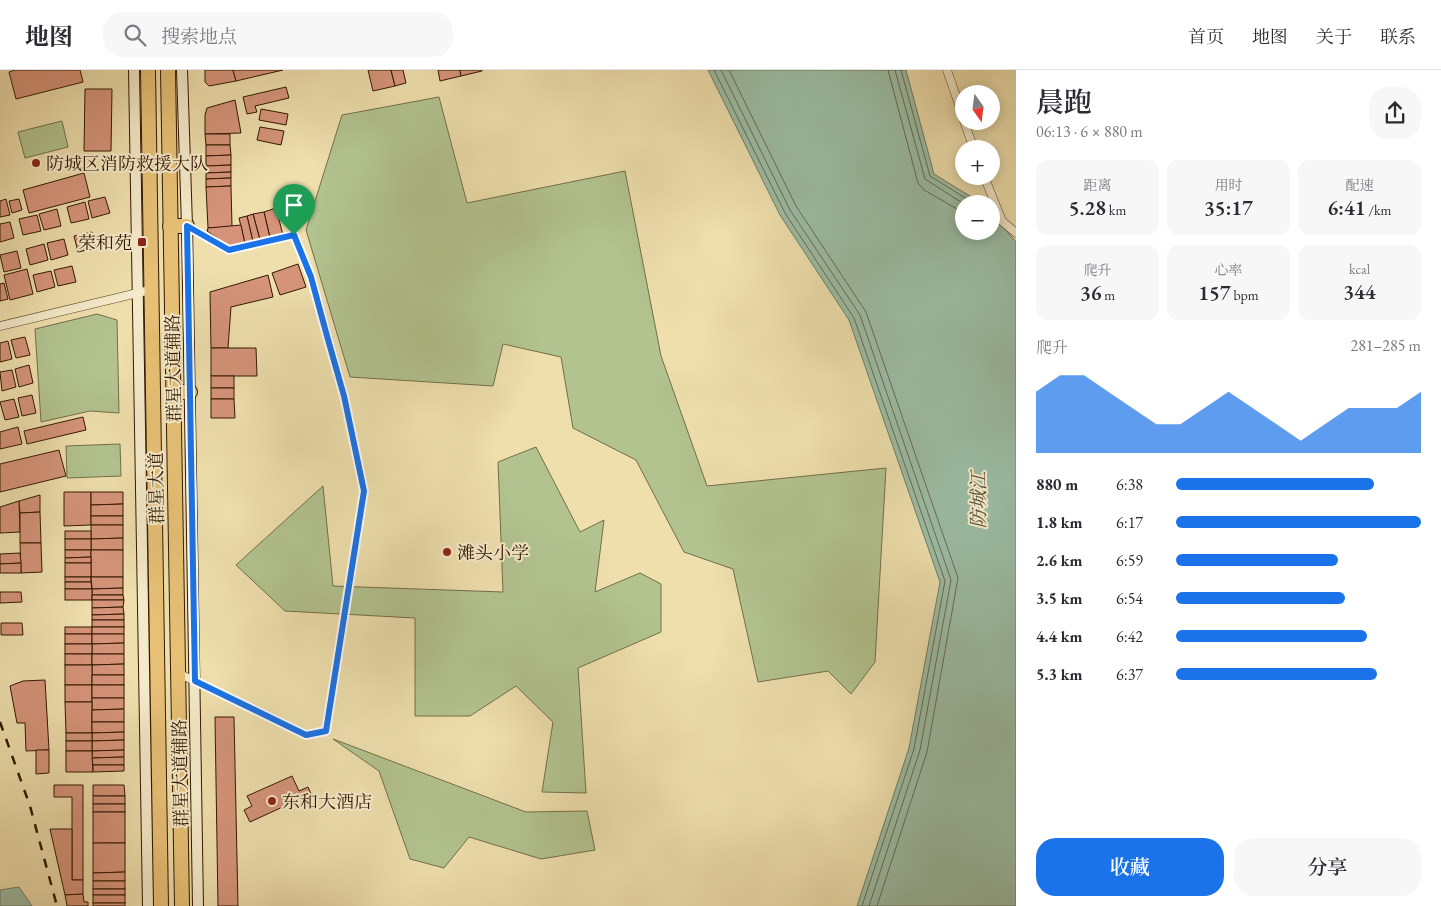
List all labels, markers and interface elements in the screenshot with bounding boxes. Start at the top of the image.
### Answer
search box [103,12,453,57]
text: 地图 [25,21,73,52]
icon: search [121,21,149,49]
text: 搜索地点 [161,24,237,49]
text: 首页 [1188,25,1224,48]
text: 地图 [1252,25,1288,48]
text: 关于 [1316,25,1352,48]
text: 联系 [1380,25,1416,48]
text: 晨跑 [1036,84,1092,120]
north arrow [955,85,1000,130]
map controls [955,85,1000,240]
button: share [1369,87,1421,139]
text: 06:13 · 6 × 880 m [1036,121,1143,142]
button: + [955,140,1000,185]
place label: 防城区消防救援大队 [46,152,208,175]
marker: 防城区消防救援大队 [30,157,42,169]
text: 距离 [1084,176,1112,194]
text: 用时 [1215,176,1243,194]
text: 配速 [1346,176,1374,194]
pin [273,184,315,235]
icon: arrive [280,191,308,219]
text: 5.28 [1069,194,1106,221]
text: 35:17 [1204,194,1253,221]
text: 6:41 [1328,194,1366,221]
button: − [955,195,1000,240]
text: km [1106,201,1126,219]
text: /km [1366,201,1391,219]
place label: 荣和苑 [78,231,132,254]
marker: 荣和苑 [136,236,148,248]
text: kcal [1349,260,1370,278]
text: 爬升 [1084,261,1112,279]
text: 心率 [1215,261,1243,279]
text: 344 [1343,278,1376,305]
text: 36 [1080,279,1101,306]
text: 157 [1198,279,1231,306]
text: m [1101,286,1115,304]
text: bpm [1231,286,1259,304]
street label: 群星大道辅路 [161,314,185,422]
text: 281–285 m [1350,335,1421,356]
text: 爬升 [1036,337,1068,358]
street label: 群星大道 [144,452,168,524]
water label: 防城江 [966,469,991,529]
text: 880 m [1036,474,1078,495]
text: 6:38 [1116,474,1143,495]
text: 1.8 km [1036,512,1082,533]
text: 6:17 [1116,512,1143,533]
place label: 滩头小学 [457,541,529,564]
marker: 滩头小学 [441,546,453,558]
text: 2.6 km [1036,550,1082,571]
text: 6:59 [1116,550,1143,571]
text: 3.5 km [1036,588,1082,609]
text: 6:54 [1116,588,1143,609]
text: 4.4 km [1036,626,1082,647]
text: 6:42 [1116,626,1143,647]
text: 5.3 km [1036,664,1082,685]
text: 6:37 [1116,664,1143,685]
street label: 群星大道辅路 [168,719,192,827]
place label: 东和大酒店 [282,790,372,813]
marker: 东和大酒店 [266,795,278,807]
button: 收藏 [1036,838,1224,896]
button: 分享 [1234,838,1421,896]

